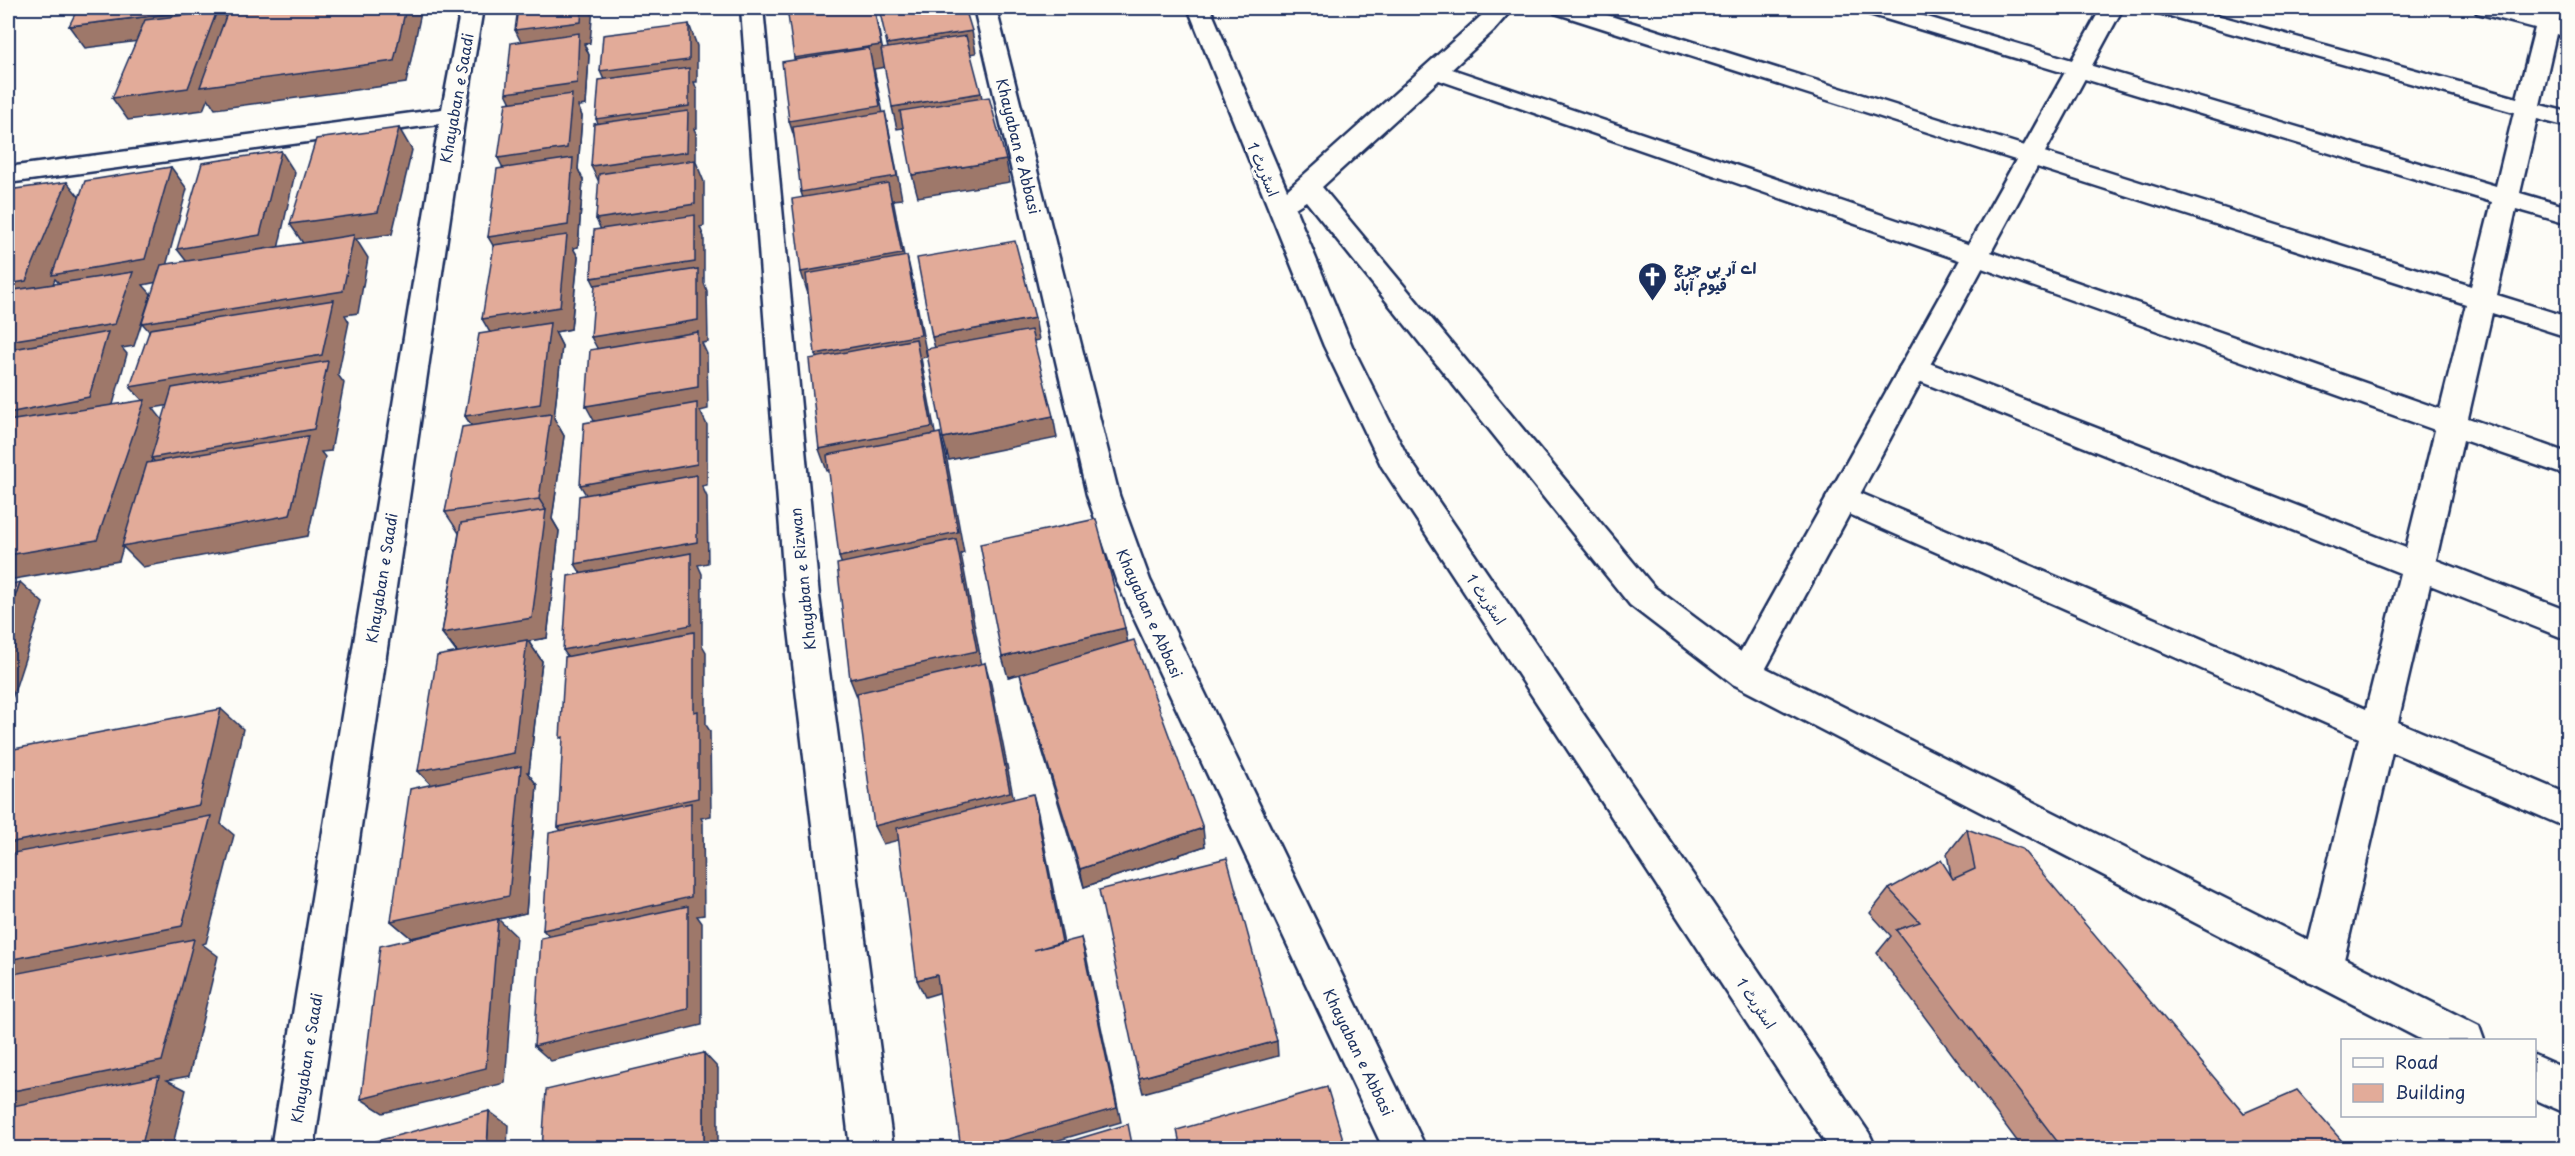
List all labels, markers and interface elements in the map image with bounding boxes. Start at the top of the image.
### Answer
street label: Khayaban e Saadi [433,31,479,165]
street label: Khayaban e Abbasi [991,76,1047,216]
street label: اسٹریٹ 1 [1242,138,1286,200]
place label: اے آر پی چرچ قیوم آباد [1674,256,1756,297]
church icon: اے آر پی چرچ قیوم آباد [1637,260,1669,302]
street label: Khayaban e Rizwan [783,507,821,651]
street label: Khayaban e Saadi [359,511,403,645]
street label: Khayaban e Abbasi [1111,545,1189,681]
street label: اسٹریٹ 1 [1461,569,1513,629]
street label: اسٹریٹ 1 [1731,973,1783,1033]
street label: Khayaban e Abbasi [1318,984,1400,1120]
street label: Khayaban e Saadi [284,991,328,1125]
legend [2341,1039,2536,1117]
text: Road [2395,1048,2439,1075]
text: Building [2395,1078,2465,1105]

